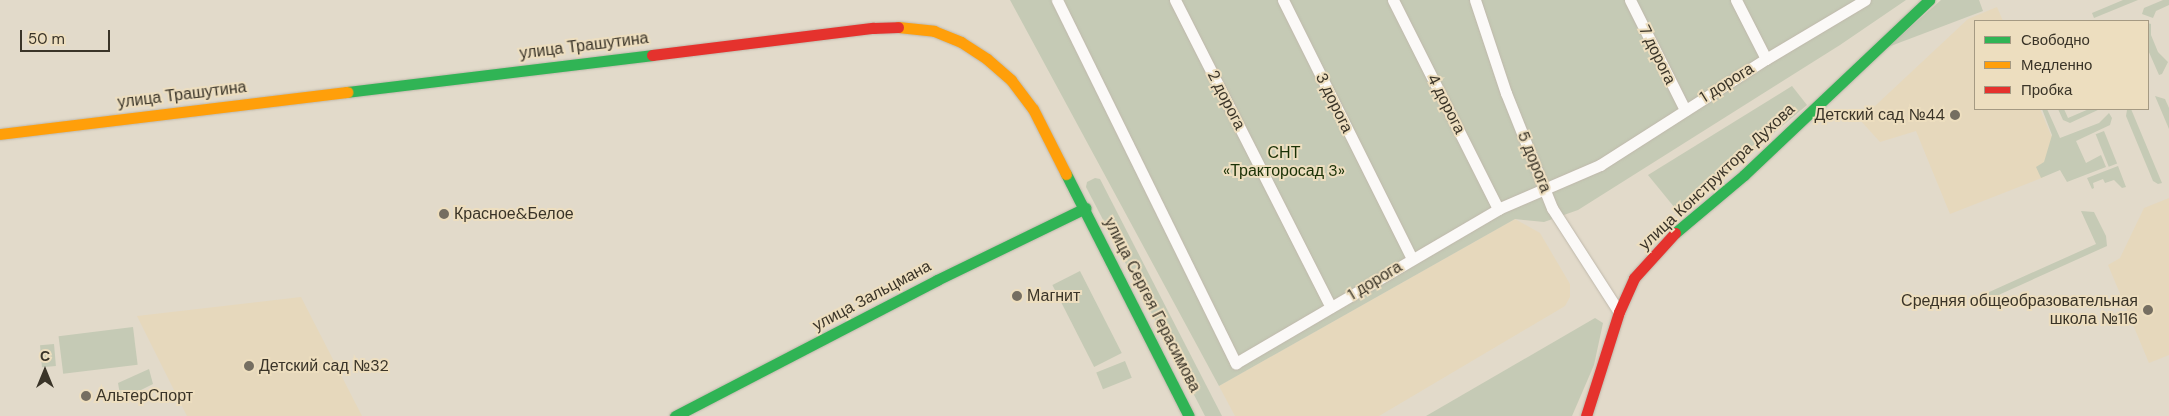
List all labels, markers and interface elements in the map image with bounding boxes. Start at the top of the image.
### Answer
scale bar [22,20,112,52]
legend [1974,20,2149,110]
street label: 7 дорога [1635,22,1679,88]
text: 50 m [28,29,65,49]
street label: улица Трашутина [518,29,650,63]
text: Свободно [2021,30,2090,50]
text: Медленно [2021,55,2092,75]
street label: 1 дорога [1697,59,1757,107]
street label: 2 дорога [1203,67,1249,133]
street label: 3 дорога [1311,70,1357,136]
street label: 4 дорога [1423,71,1469,137]
street label: улица Трашутина [116,78,248,112]
text: Пробка [2021,80,2072,100]
street label: улица Конструктора Духова [1635,100,1799,254]
place label: Детский сад №44 [1814,105,1945,125]
marker: Детский сад №44 [1949,109,1961,121]
street label: 5 дорога [1513,129,1555,195]
park label: СНТ «Тракторосад 3» [1223,143,1345,181]
place label: Красное&Белое [454,204,574,224]
marker: Красное&Белое [438,208,450,220]
street label: улица Сергея Герасимова [1100,215,1204,395]
street label: улица Зальцмана [810,257,934,335]
street label: 1 дорога [1344,257,1406,305]
place label: Магнит [1027,286,1080,306]
marker: Магнит [1011,290,1023,302]
place label: Средняя общеобразовательная школа №116 [1901,291,2138,329]
marker: Средняя общеобразовательная школа №116 [2142,304,2154,316]
north arrow [20,346,70,396]
text: С [40,347,50,365]
place label: Детский сад №32 [259,356,389,376]
marker: Детский сад №32 [243,360,255,372]
place label: АльтерСпорт [96,386,193,406]
marker: АльтерСпорт [80,390,92,402]

